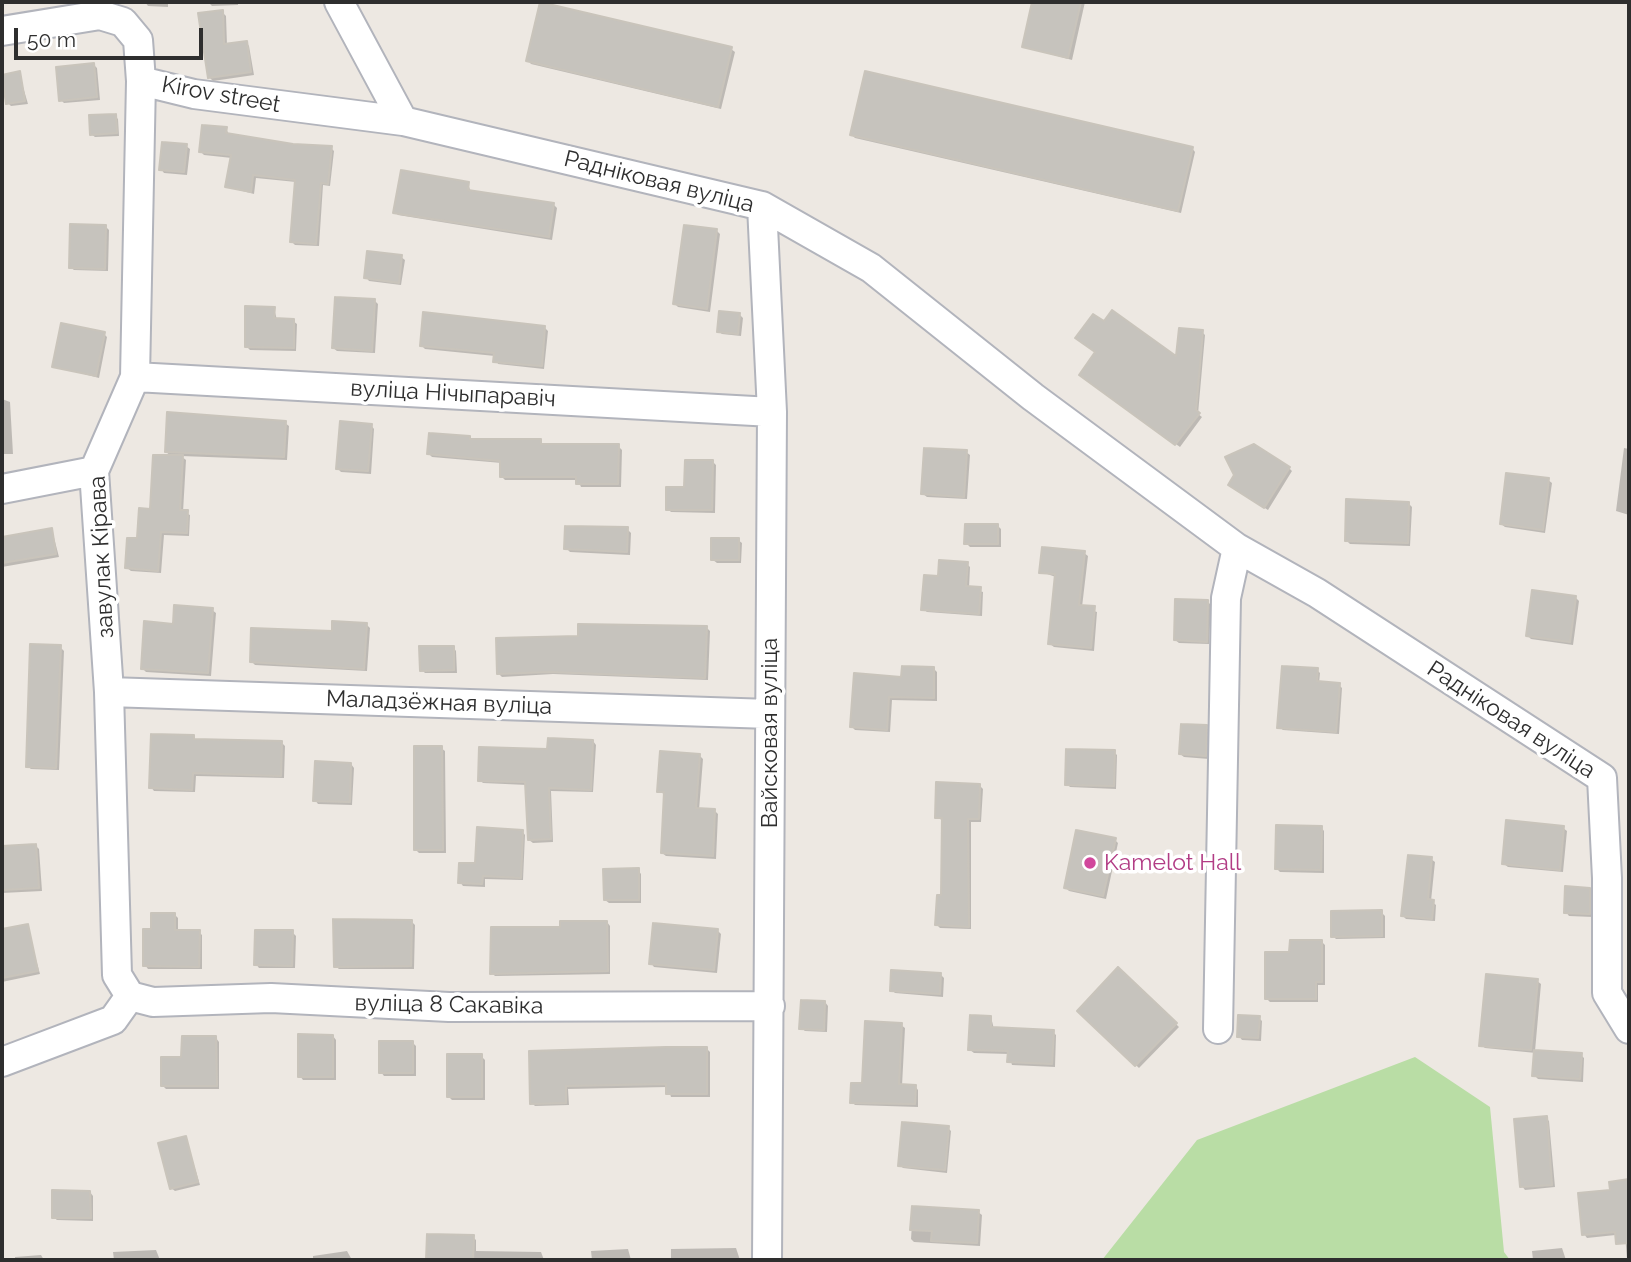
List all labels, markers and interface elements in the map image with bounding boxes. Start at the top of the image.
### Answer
scale bar [18,14,206,58]
text: 50 m [27,27,76,52]
street label: Kirov street [160,71,282,119]
street label: Радніковая вуліца [561,145,757,219]
street label: вуліца Нічыпаравіч [350,375,556,413]
street label: завулак Кірава [84,475,120,639]
street label: Вайсковая вуліца [756,638,784,828]
street label: Радніковая вуліца [1422,655,1600,785]
street label: Маладзёжная вуліца [325,685,553,721]
place label: Kamelot Hall [1104,849,1241,877]
marker: Kamelot Hall [1082,855,1098,871]
street label: вуліца 8 Сакавіка [354,990,544,1020]

